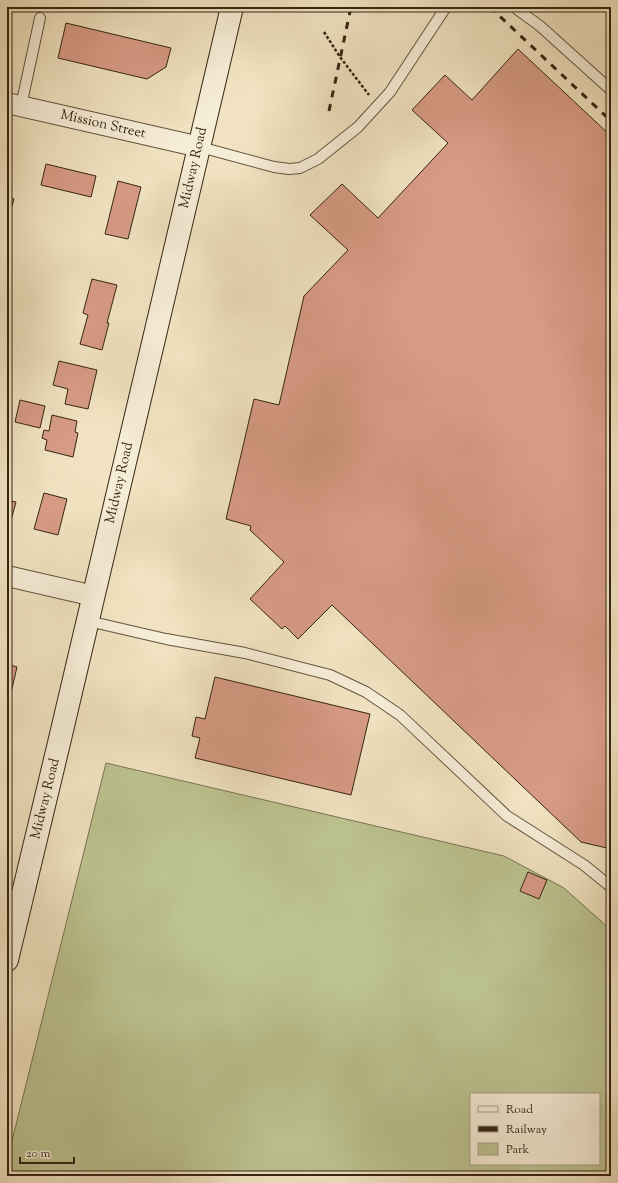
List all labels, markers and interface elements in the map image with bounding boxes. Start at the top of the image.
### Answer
street label: Mission Street [58,105,148,145]
street label: Midway Road [175,125,213,211]
street label: Midway Road [101,440,139,526]
street label: Midway Road [26,756,66,842]
legend [470,1093,600,1165]
text: Road [506,1101,533,1119]
text: Railway [506,1121,547,1139]
scale bar [20,1139,74,1165]
text: Park [506,1141,529,1159]
text: 20 m [26,1145,51,1163]

